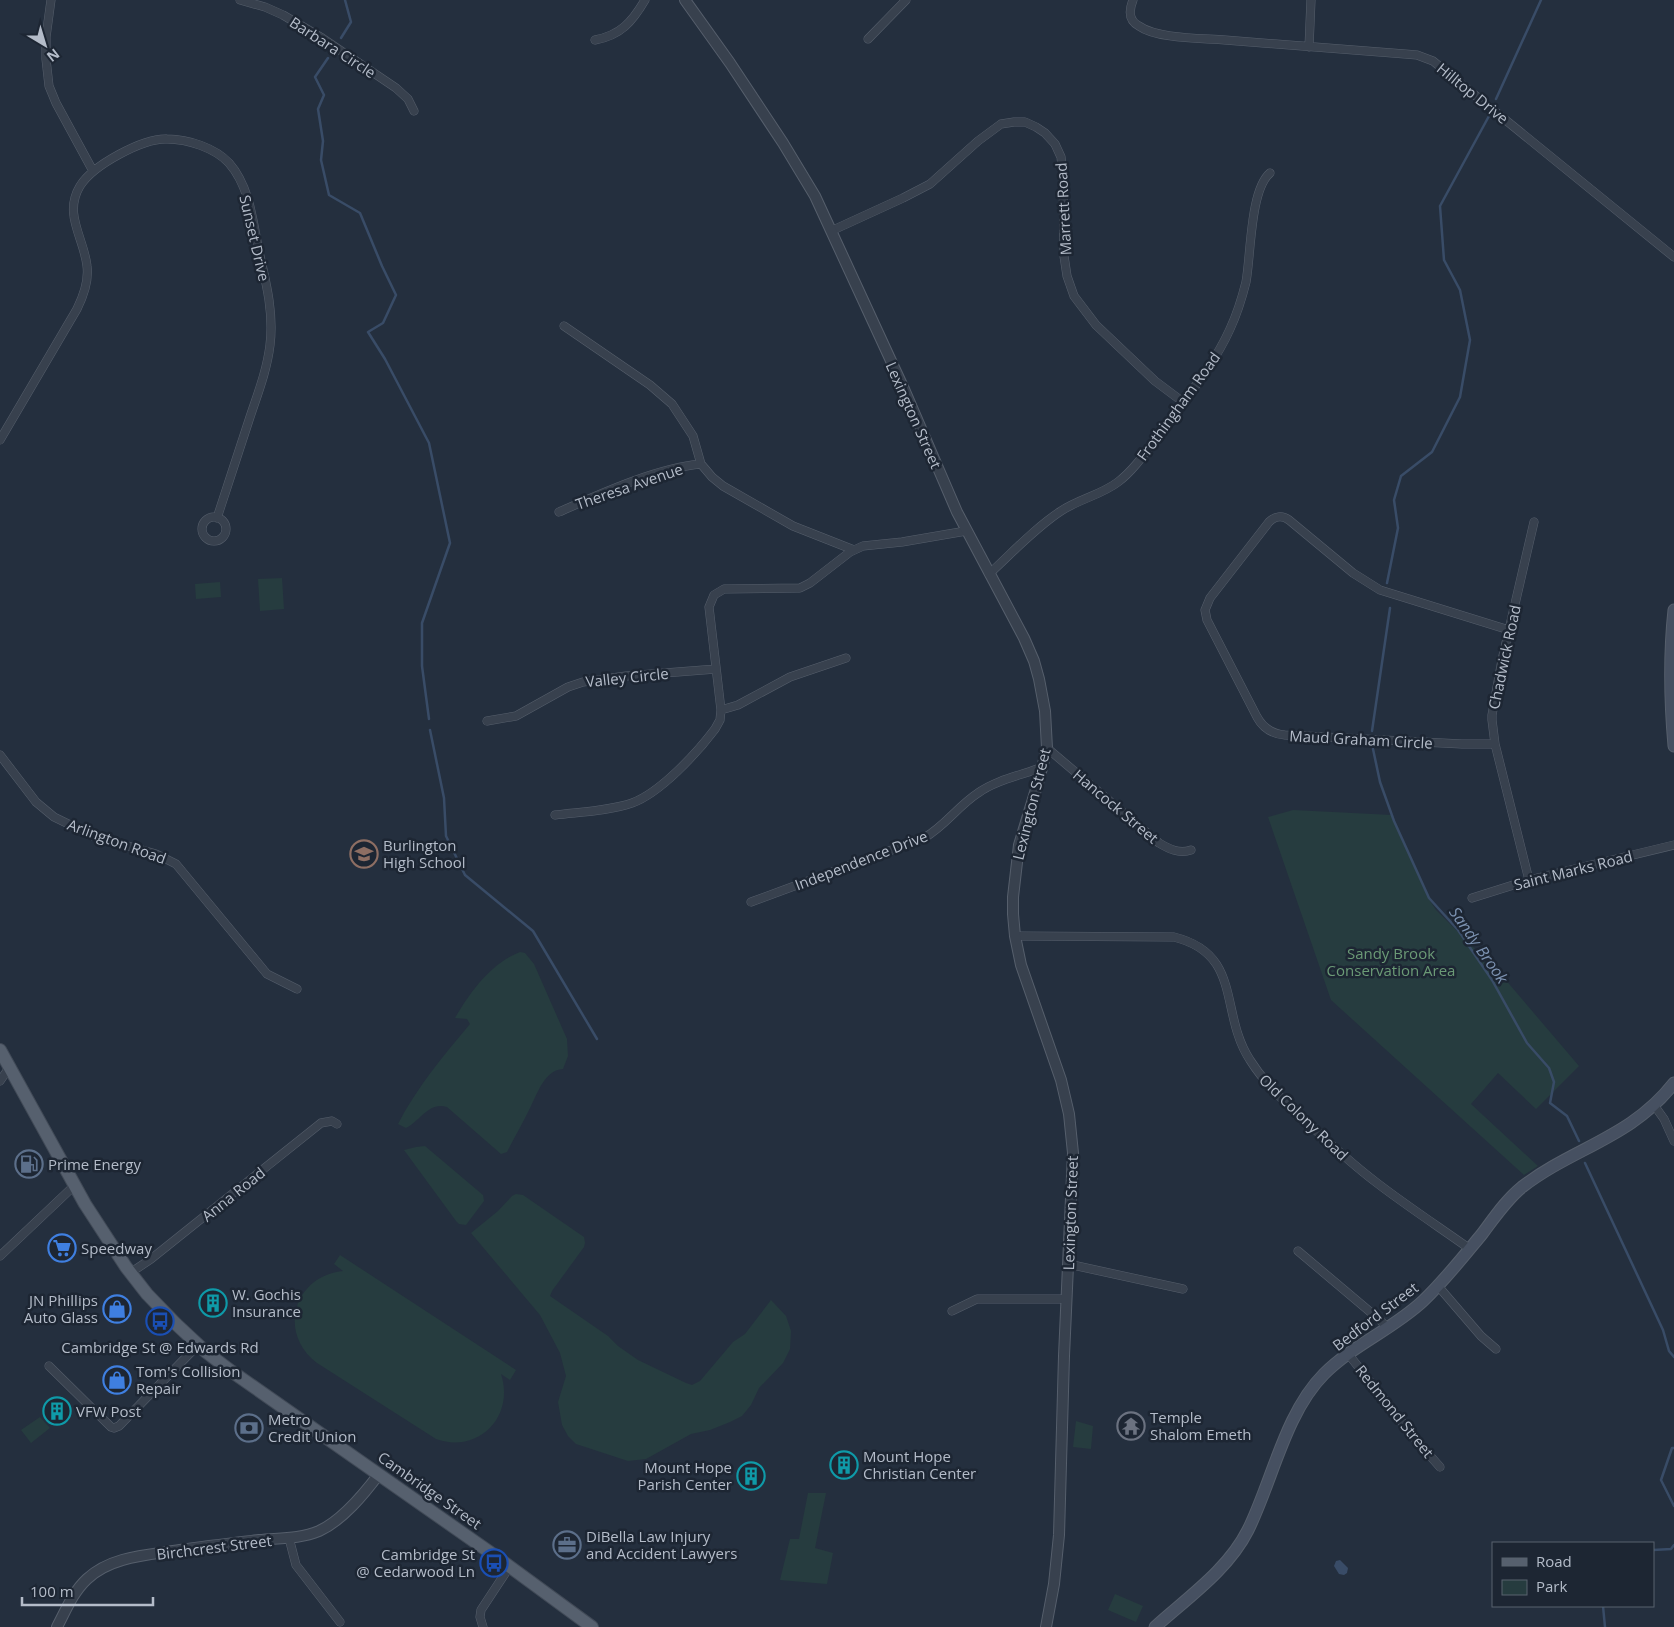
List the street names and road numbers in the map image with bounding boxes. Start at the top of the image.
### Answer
street label: Barbara Circle [286,12,380,82]
street label: Hilltop Drive [1433,58,1513,128]
street label: Marrett Road [1051,162,1075,256]
street label: Sunset Drive [235,193,275,283]
street label: Frothingham Road [1132,348,1224,464]
street label: Lexington Street [882,359,946,471]
street label: Theresa Avenue [573,458,685,514]
street label: Chadwick Road [1483,603,1525,711]
street label: Valley Circle [584,663,670,691]
street label: Maud Graham Circle [1289,725,1433,753]
street label: Lexington Street [1007,746,1055,862]
street label: Hancock Street [1069,764,1163,848]
street label: Arlington Road [65,814,169,868]
street label: Independence Drive [792,825,930,895]
street label: Saint Marks Road [1512,846,1634,894]
street label: Old Colony Road [1255,1069,1353,1165]
street label: Lexington Street [1058,1155,1082,1271]
street label: Anna Road [197,1162,269,1226]
street label: Bedford Street [1328,1277,1422,1355]
street label: Redmond Street [1351,1360,1439,1462]
street label: Cambridge Street [374,1447,486,1533]
street label: Birchcrest Street [155,1530,273,1564]

